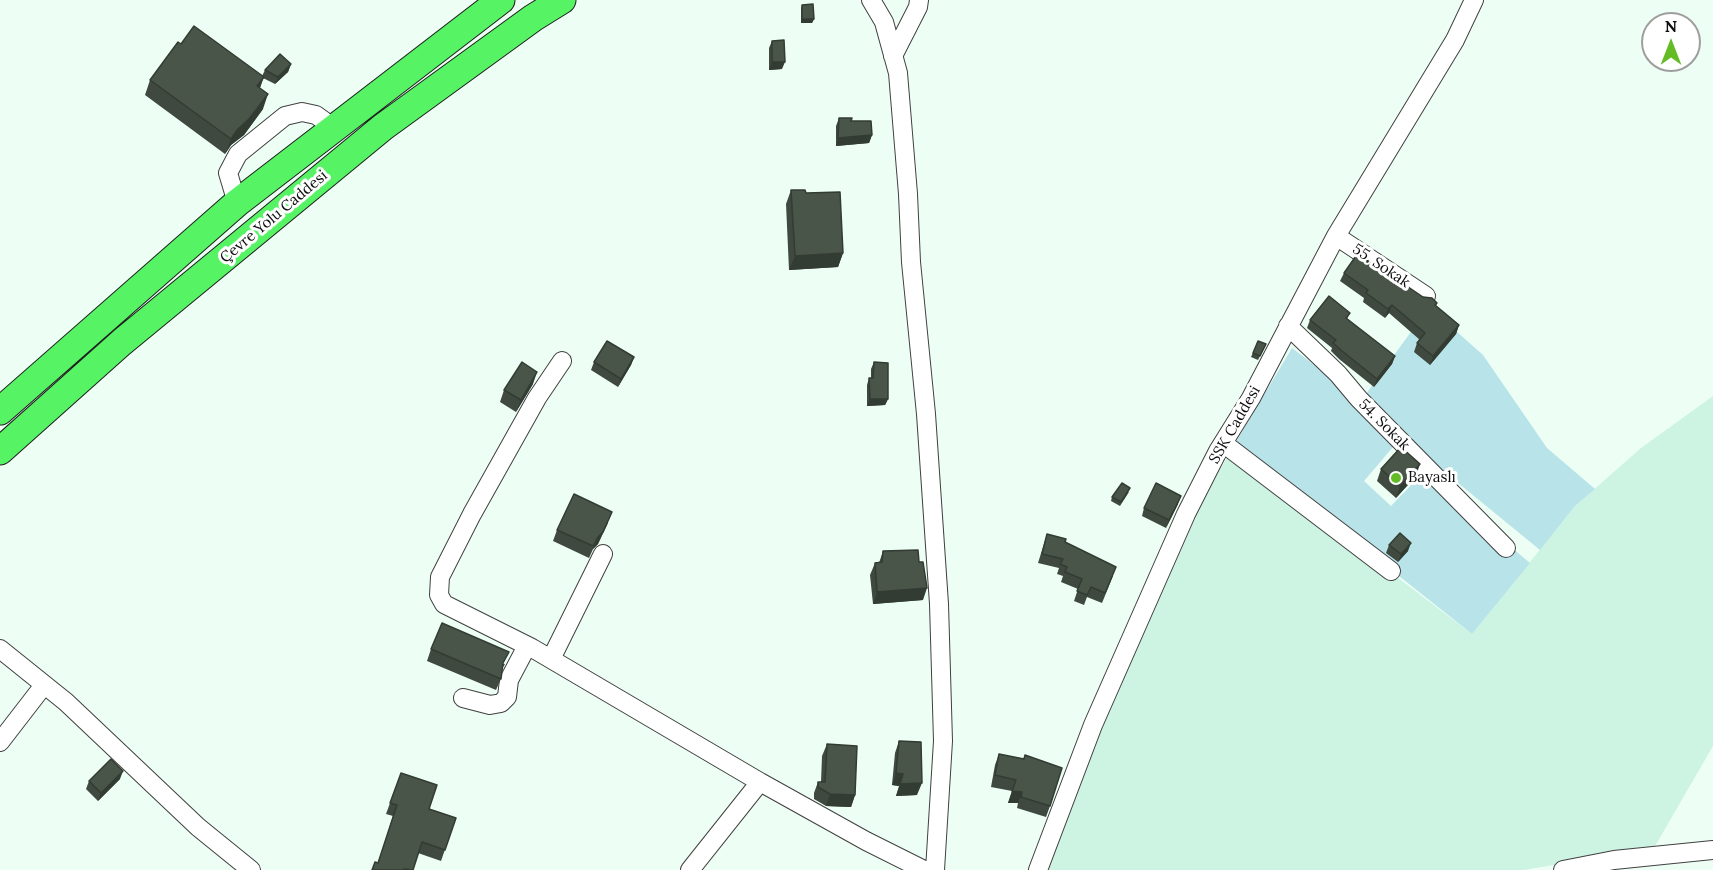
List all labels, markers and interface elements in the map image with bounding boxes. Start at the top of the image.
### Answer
north arrow [1641,12,1701,72]
text: N [1665,16,1677,36]
street label: Çevre Yolu Caddesi [217,167,331,267]
street label: 55. Sokak [1349,240,1413,292]
street label: SSK Caddesi [1206,383,1264,467]
street label: 54. Sokak [1355,396,1413,454]
place label: Bayaslı [1408,469,1456,487]
marker: Bayaslı [1389,471,1403,485]

